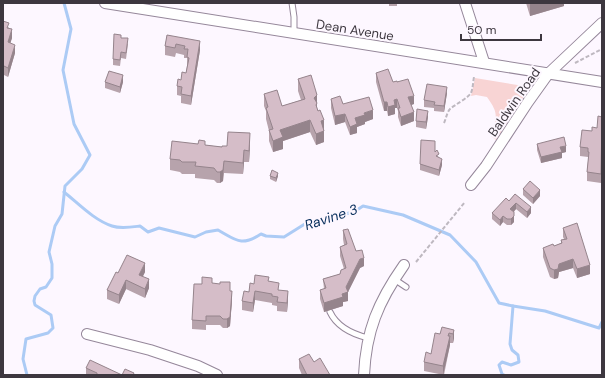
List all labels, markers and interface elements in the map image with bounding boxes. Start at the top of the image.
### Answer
street label: Dean Avenue [315,15,395,45]
scale bar [461,16,541,42]
text: 50 m [467,22,496,38]
street label: Baldwin Road [484,64,544,140]
water label: Ravine 3 [302,200,360,234]

